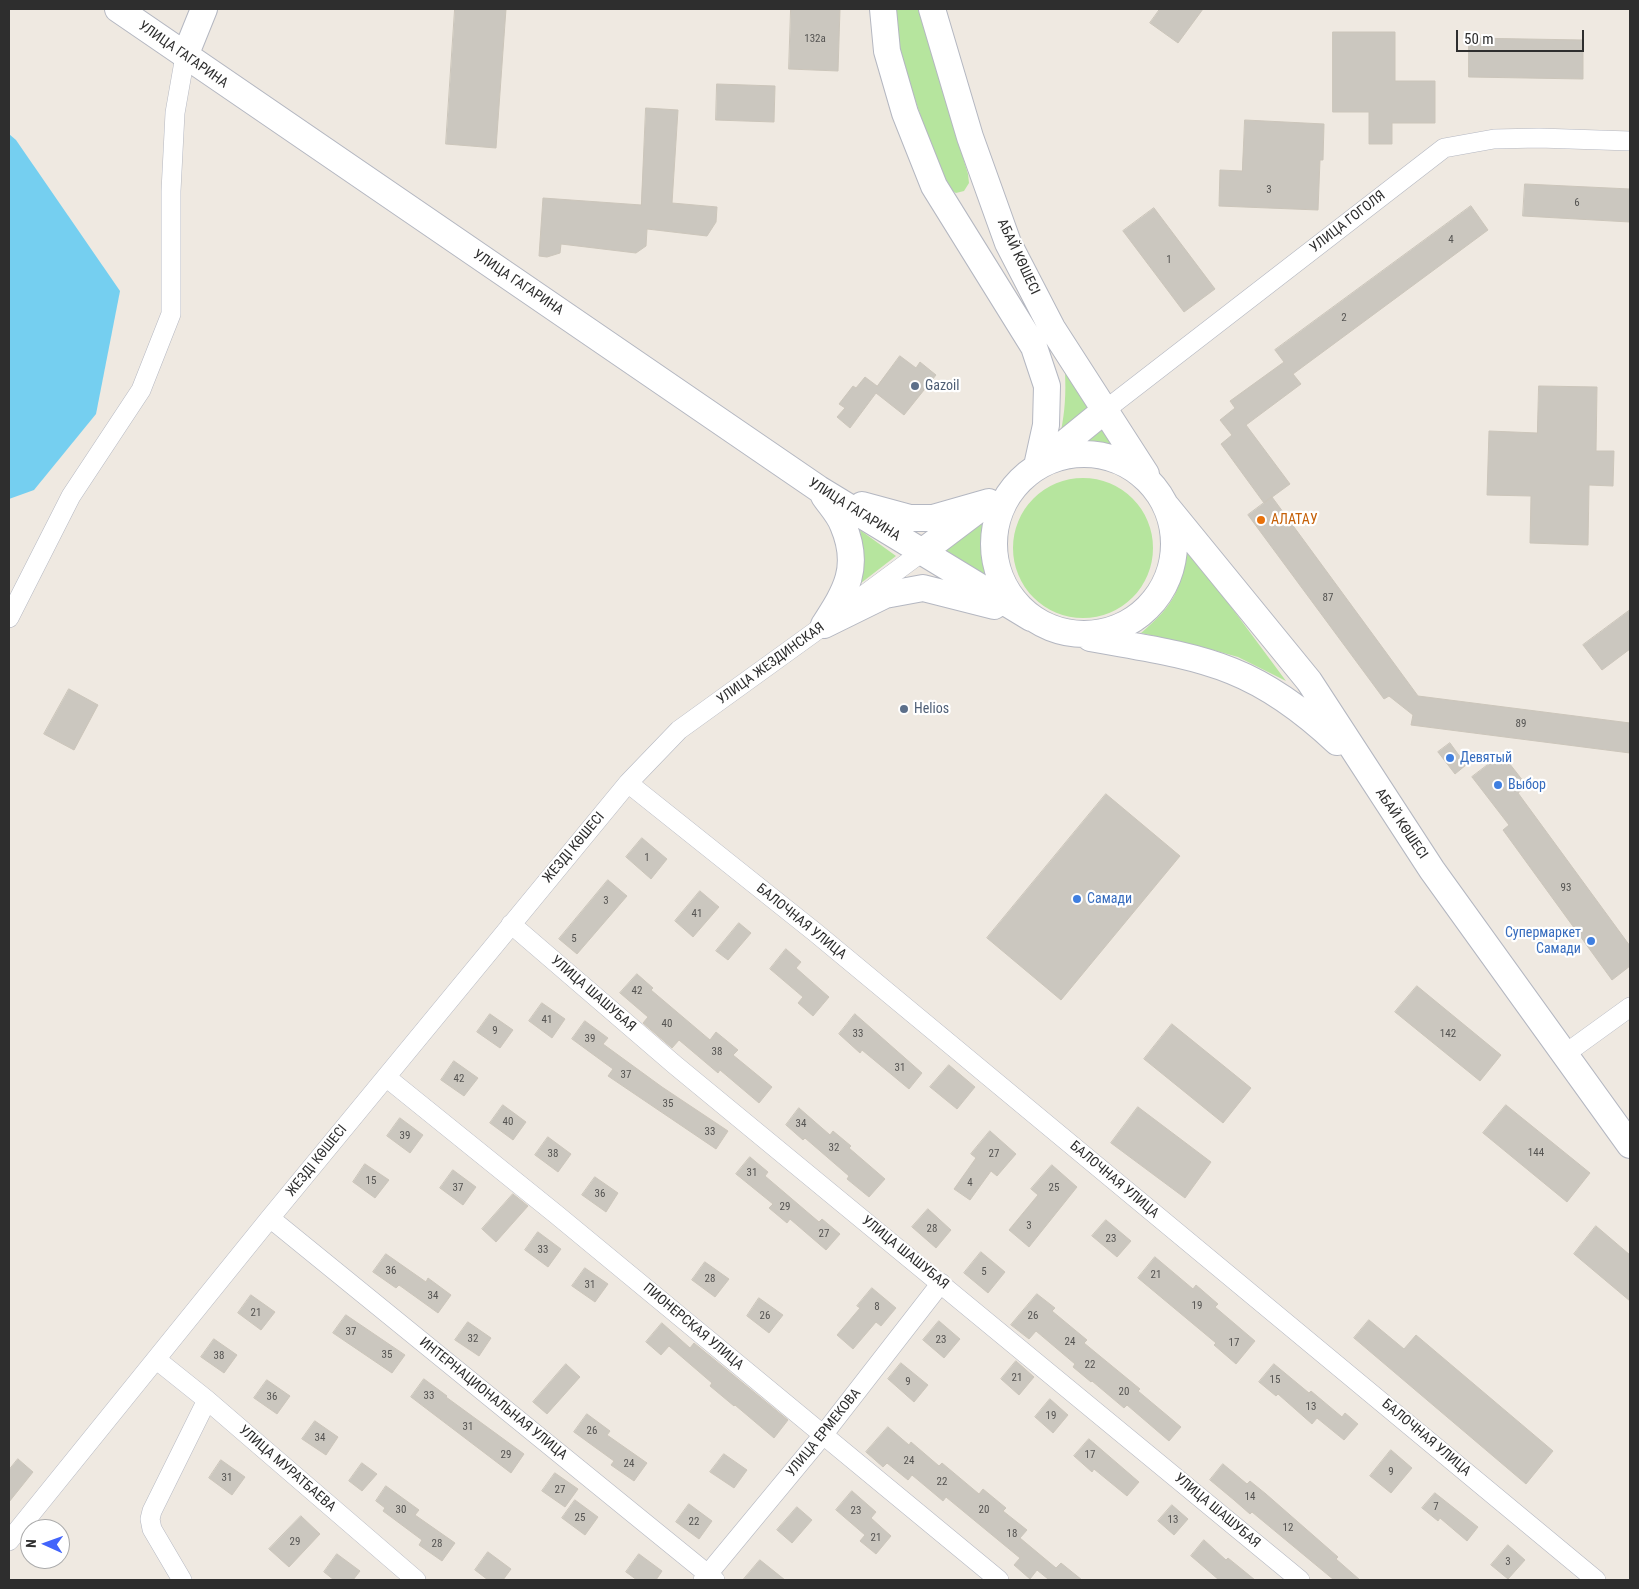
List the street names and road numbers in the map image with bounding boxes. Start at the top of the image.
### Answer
street label: УЛИЦА ГАГАРИНА [135,18,231,92]
street label: УЛИЦА ГОГОЛЯ [1307,187,1389,257]
street label: АБАЙ КӨШЕСІ [993,217,1043,297]
street label: УЛИЦА ГАГАРИНА [470,247,566,319]
street label: УЛИЦА ГАГАРИНА [805,475,903,545]
street label: УЛИЦА ЖЕЗДИНСКАЯ [714,619,828,709]
street label: АБАЙ КӨШЕСІ [1371,786,1431,862]
street label: ЖЕЗДІ КӨШЕСІ [540,809,608,887]
street label: БАЛОЧНАЯ УЛИЦА [753,881,849,963]
street label: УЛИЦА ШАШУБАЯ [547,952,639,1036]
street label: ЖЕЗДІ КӨШЕСІ [283,1122,351,1200]
street label: БАЛОЧНАЯ УЛИЦА [1066,1138,1162,1222]
street label: УЛИЦА ШАШУБАЯ [858,1213,952,1293]
street label: ПИОНЕРСКАЯ УЛИЦА [639,1280,747,1374]
street label: ИНТЕРНАЦИОНАЛЬНАЯ УЛИЦА [416,1334,570,1464]
street label: УЛИЦА ЕРМЕКОВА [783,1385,865,1481]
street label: БАЛОЧНАЯ УЛИЦА [1378,1396,1474,1480]
street label: УЛИЦА МУРАТБАЕВА [235,1422,339,1516]
street label: УЛИЦА ШАШУБАЯ [1171,1470,1263,1552]

